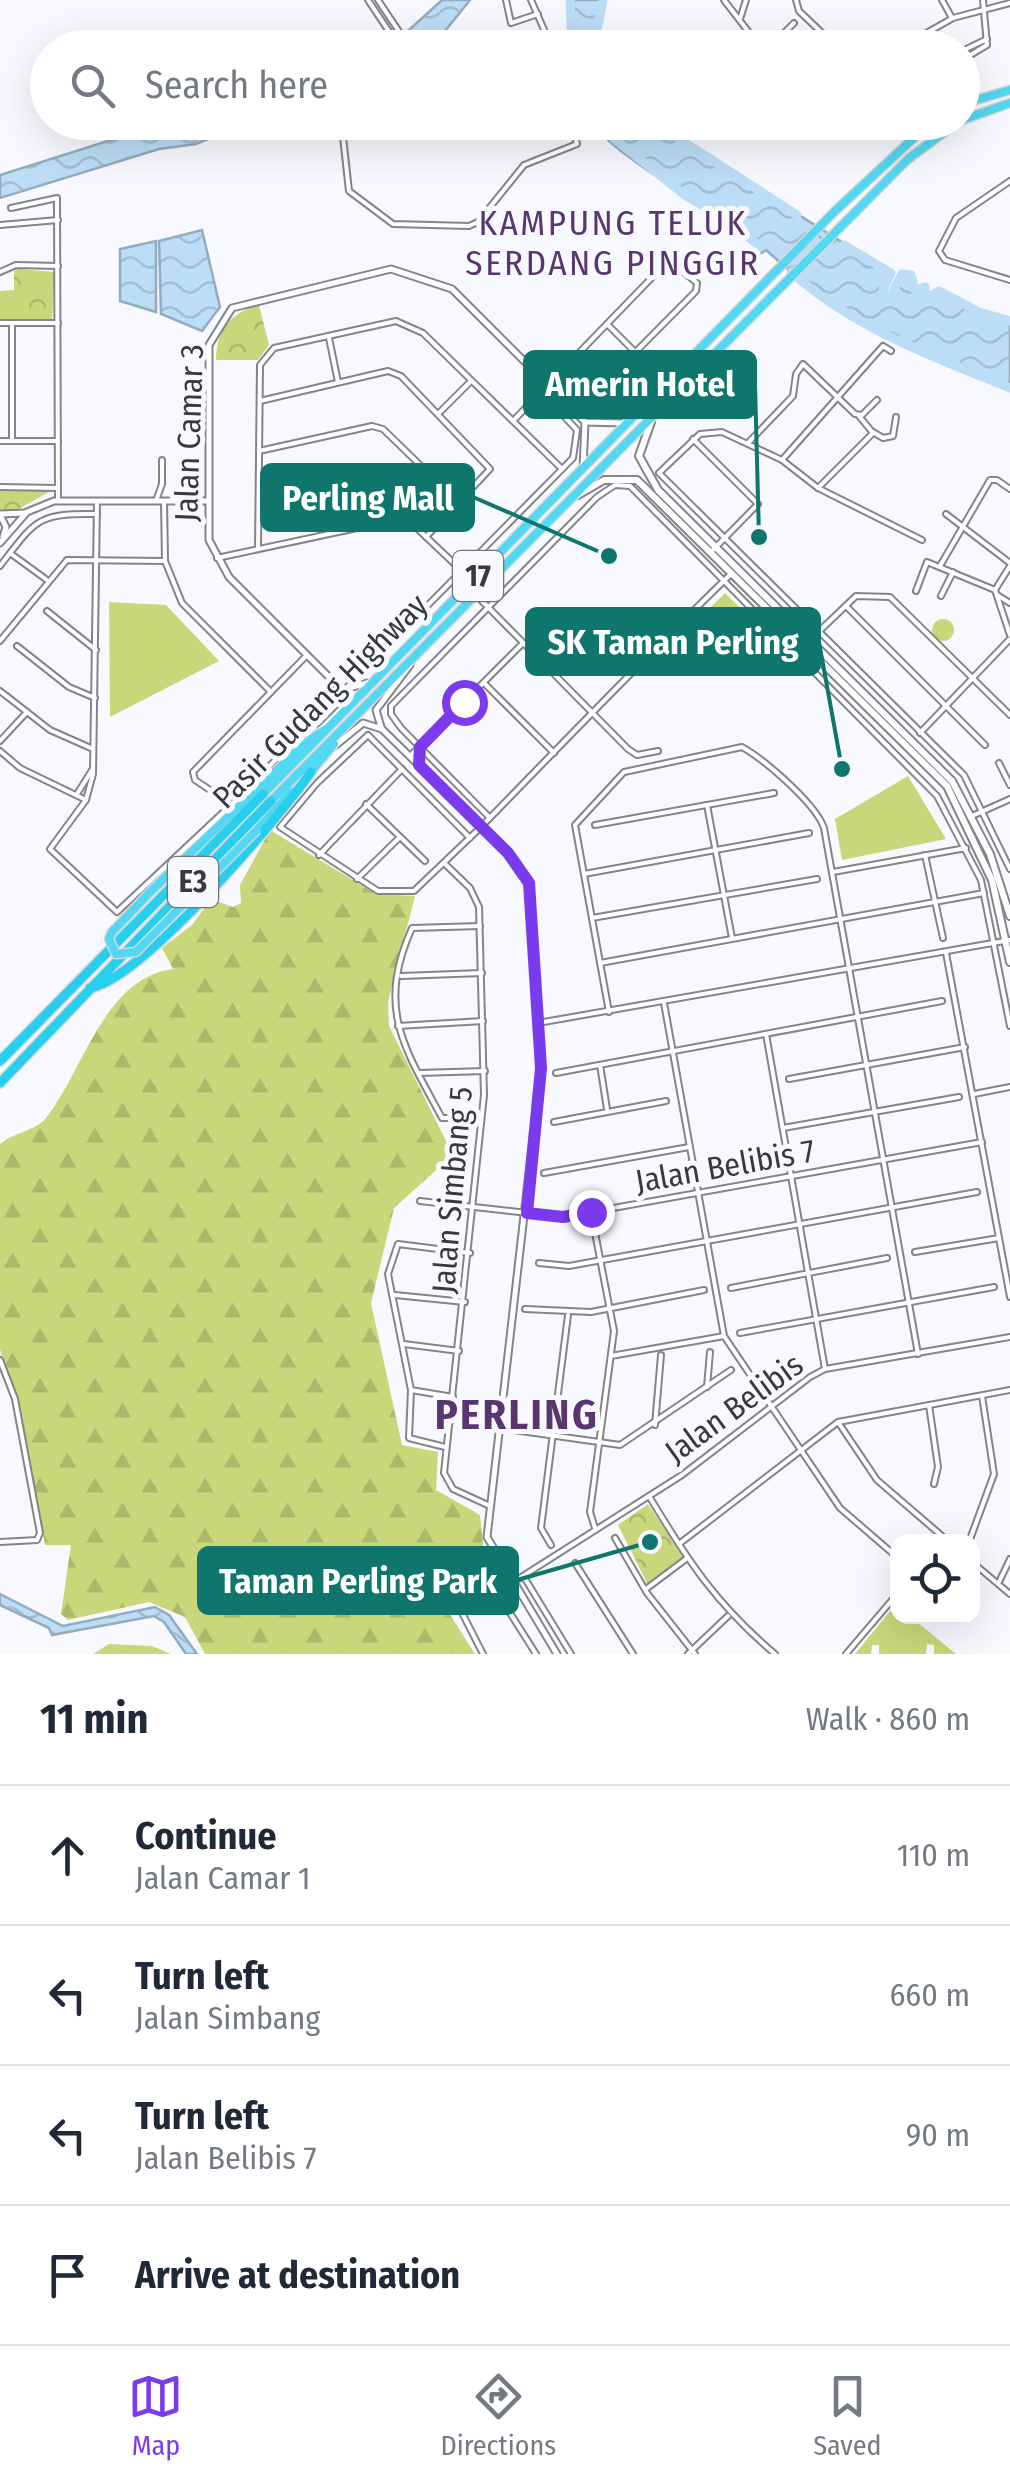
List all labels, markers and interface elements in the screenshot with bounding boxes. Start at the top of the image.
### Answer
search box [30,30,980,140]
icon: search [65,58,120,113]
text: Search here [145,62,328,108]
district label: KAMPUNG TELUK SERDANG PINGGIR [465,202,761,284]
street label: Jalan Camar 3 [167,344,211,522]
callout: Amerin Hotel [525,352,755,417]
text: Amerin Hotel [544,363,735,405]
callout: Perling Mall [262,465,473,530]
text: Perling Mall [282,477,454,519]
road number: 17 [453,551,503,601]
street label: Pasir Gudang Highway [205,585,436,816]
callout: SK Taman Perling [527,609,819,674]
text: SK Taman Perling [547,621,799,663]
route start [442,680,488,726]
road number: E3 [168,857,218,907]
street label: Jalan Simbang 5 [424,1085,480,1295]
street label: Jalan Belibis 7 [632,1132,818,1200]
route end [569,1190,615,1236]
street label: Jalan Belibis [658,1345,810,1471]
district label: PERLING [435,1390,599,1440]
map controls [890,1534,980,1624]
button: locate [890,1534,980,1624]
callout: Taman Perling Park [199,1548,517,1613]
text: Taman Perling Park [219,1560,498,1602]
text: 11 min [40,1694,148,1744]
text: Walk · 860 m [806,1700,970,1738]
text: Continue [135,1813,276,1859]
icon: ahead [40,1828,95,1883]
text: 110 m [897,1836,970,1874]
text: Jalan Camar 1 [135,1859,311,1897]
text: Turn left [135,1953,269,1999]
icon: left [40,1968,95,2023]
text: 660 m [889,1976,970,2014]
text: Jalan Simbang [135,1999,320,2037]
text: Turn left [135,2093,269,2139]
icon: left [40,2108,95,2163]
text: 90 m [906,2116,970,2154]
text: Jalan Belibis 7 [135,2139,317,2177]
icon: arrive [40,2248,95,2303]
text: Arrive at destination [135,2252,460,2298]
tab: Map [128,2369,183,2462]
tab: Directions [440,2369,556,2462]
tab: Saved [813,2369,882,2462]

